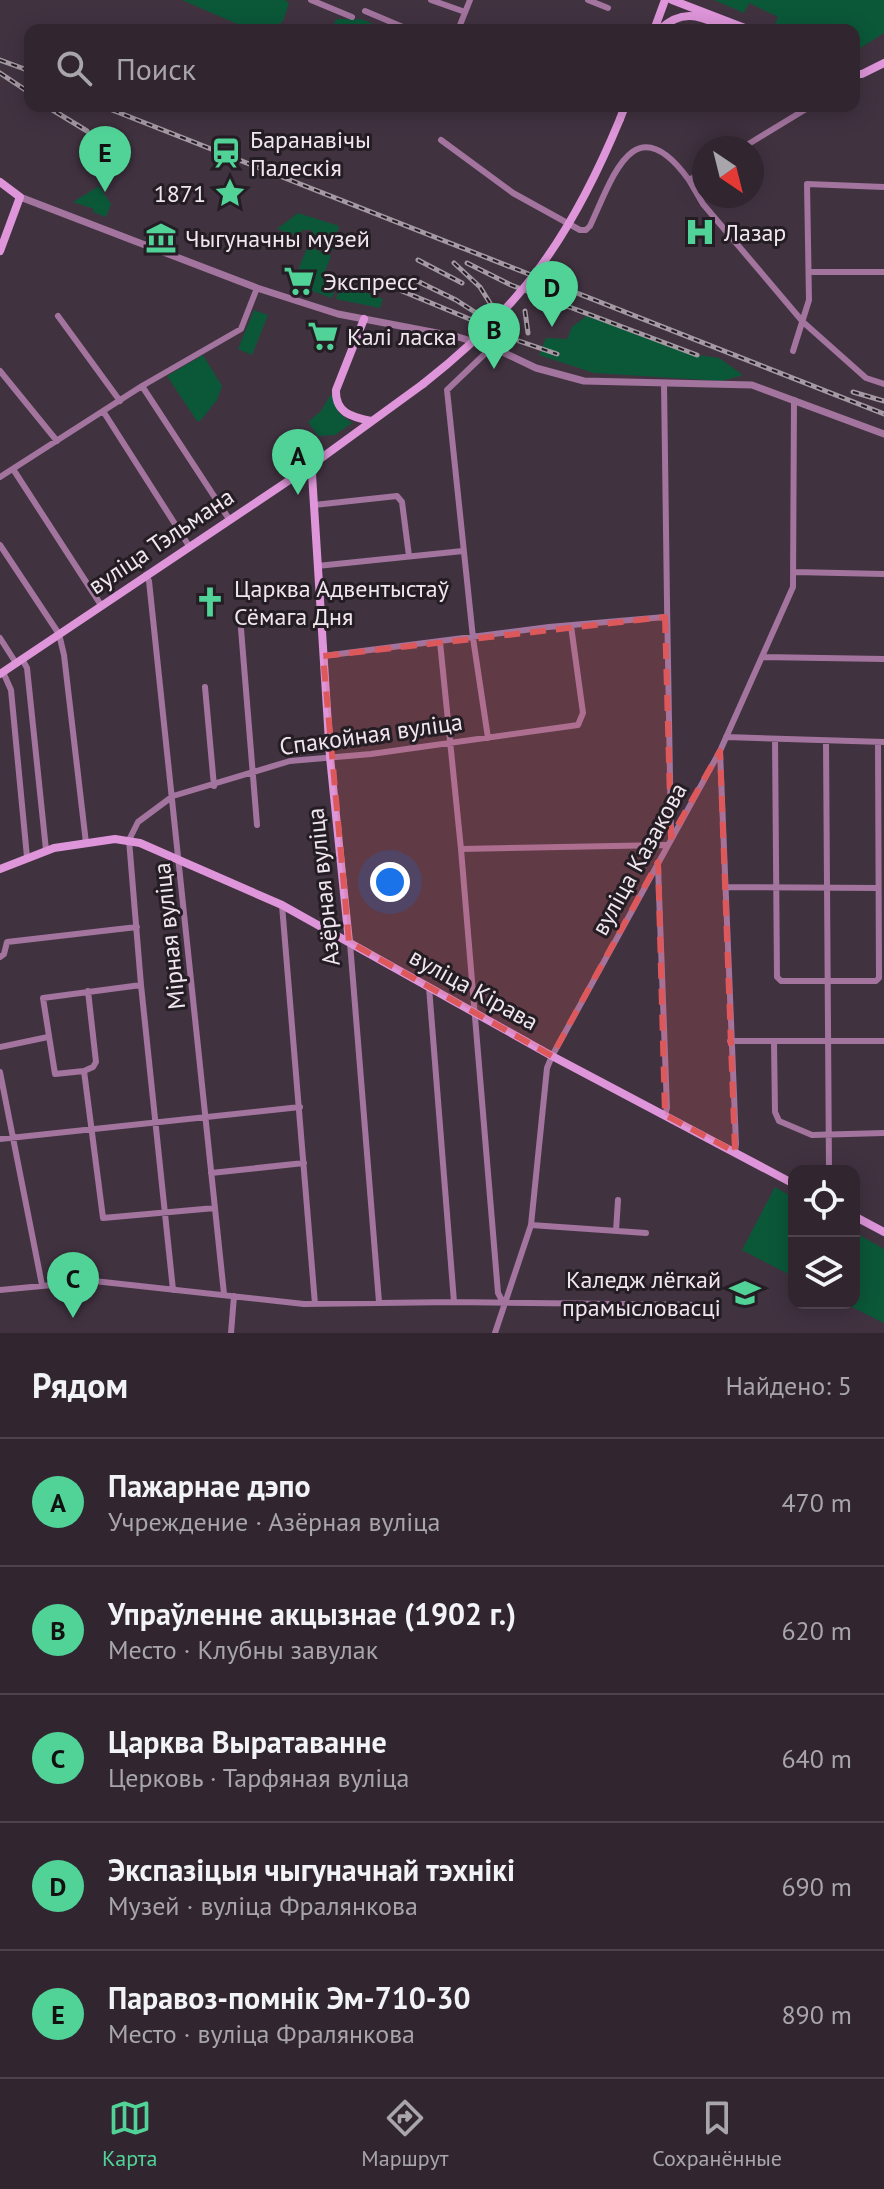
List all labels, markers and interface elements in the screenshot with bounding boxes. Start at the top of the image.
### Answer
search box [24,24,860,112]
icon: search [52,46,96,90]
text: Поиск [116,49,196,88]
place label: Баранавічы Палескія [250,124,371,183]
pin: E [79,126,131,192]
station icon: Баранавічы Палескія [209,136,243,170]
north arrow [692,136,764,208]
place icon: 1871 [213,176,247,210]
place label: 1871 [154,178,206,209]
hospital icon: Лазар [683,215,717,249]
place label: Лазар [723,217,786,248]
museum icon: Чыгуначны музей [144,221,178,255]
place label: Чыгуначны музей [185,223,370,254]
pin: D [526,261,578,327]
supermarket icon: Экспресс [282,264,316,298]
place label: Экспресс [323,266,418,297]
pin: B [468,303,520,369]
supermarket icon: Калі ласка [306,319,340,353]
place label: Калі ласка [347,321,457,352]
pin: A [272,429,324,495]
street label: вуліца Тэльмана [82,481,240,601]
place label: Царква Адвентыстаў Сёмага Дня [234,573,449,632]
church icon: Царква Адвентыстаў Сёмага Дня [193,585,227,619]
street label: Спакойная вуліца [277,706,465,762]
street label: вуліца Казакова [584,777,694,941]
street label: Азёрная вуліца [299,806,347,968]
street label: Мірная вуліца [146,861,192,1011]
your location [370,862,410,902]
street label: вуліца Кірава [404,941,544,1037]
map controls [788,1165,860,1309]
button: locate [788,1165,860,1237]
button: layers [788,1237,860,1309]
pin: C [47,1252,99,1318]
place label: Каледж лёгкай прамысловасці [562,1264,721,1323]
school or university icon: Каледж лёгкай прамысловасці [728,1276,762,1310]
text: Рядом [32,1363,128,1407]
text: Найдено: 5 [725,1369,852,1402]
text: Пажарнае дэпо [108,1466,311,1505]
text: A [50,1486,66,1519]
text: 470 m [781,1486,852,1519]
text: Учреждение · Азёрная вуліца [108,1505,440,1538]
text: Упраўленне акцызнае (1902 г.) [108,1594,516,1633]
text: B [50,1614,66,1647]
text: 620 m [781,1614,852,1647]
text: Место · Клубны завулак [108,1633,378,1666]
text: Царква Выратаванне [108,1722,387,1761]
text: C [51,1742,65,1775]
text: 640 m [781,1742,852,1775]
text: Церковь · Тарфяная вуліца [108,1761,409,1794]
text: Экспазіцыя чыгуначнай тэхнікі [108,1850,515,1889]
text: D [50,1870,66,1903]
text: 690 m [781,1870,852,1903]
text: Музей · вуліца Фралянкова [108,1889,418,1922]
text: Паравоз-помнік Эм-710-30 [108,1978,471,2017]
text: E [51,1998,65,2031]
text: 890 m [781,1998,852,2031]
text: Место · вуліца Фралянкова [108,2017,415,2050]
tab: Карта [102,2096,157,2172]
tab: Маршрут [361,2096,448,2172]
tab: Сохранённые [652,2096,782,2172]

